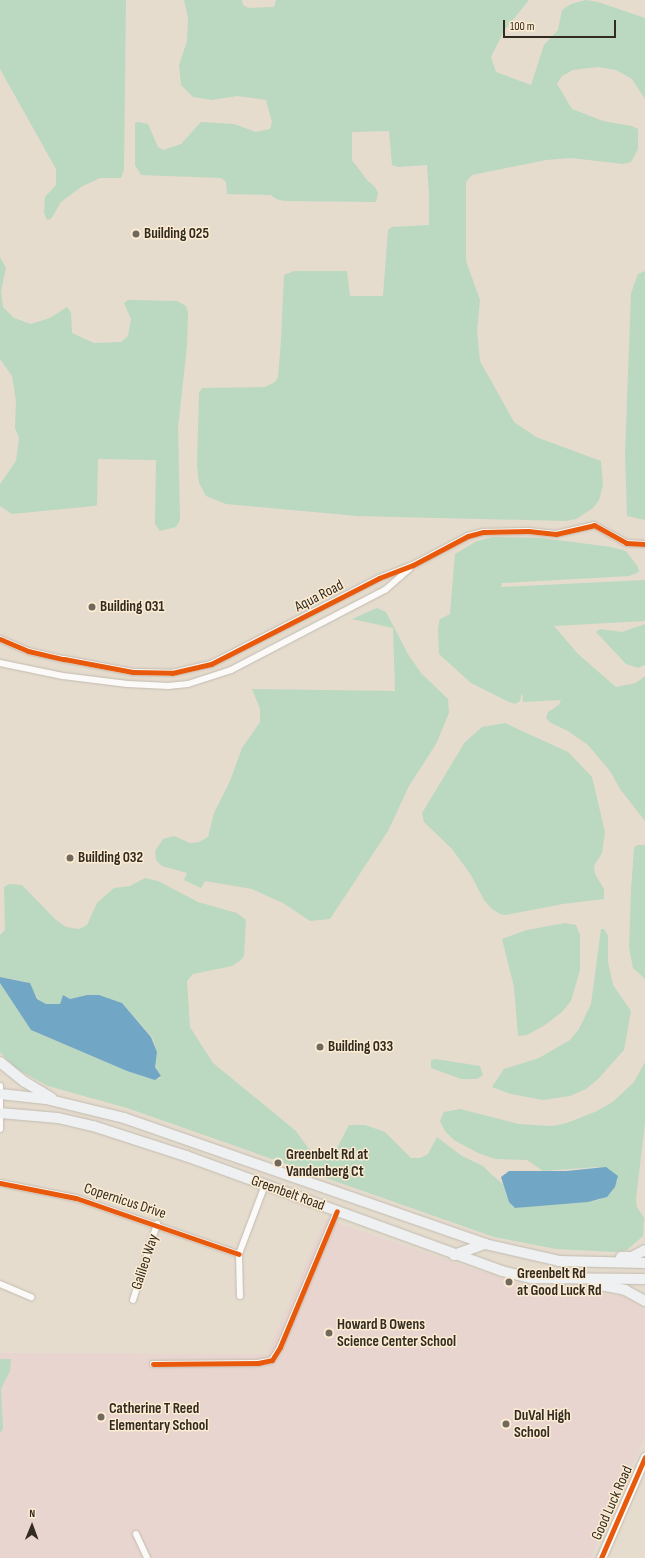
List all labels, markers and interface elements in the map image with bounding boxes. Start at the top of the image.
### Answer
scale bar [505,12,618,38]
text: 100 m [510,19,535,34]
place label: Building 025 [144,225,209,243]
marker: Building 025 [131,229,141,239]
street label: Aqua Road [292,576,346,616]
place label: Building 031 [100,598,164,616]
marker: Building 031 [87,602,97,612]
place label: Building 032 [78,849,143,867]
marker: Building 032 [65,853,75,863]
place label: Building 033 [328,1038,393,1056]
marker: Building 033 [315,1042,325,1052]
place label: Greenbelt Rd at Vandenberg Ct [286,1145,368,1180]
marker: Greenbelt Rd at Vandenberg Ct [273,1158,283,1168]
street label: Greenbelt Road [249,1171,327,1215]
street label: Copernicus Drive [82,1179,168,1223]
street label: Galileo Way [128,1232,162,1292]
place label: Greenbelt Rd at Good Luck Rd [517,1264,601,1299]
marker: Greenbelt Rd at Good Luck Rd [504,1277,514,1287]
place label: Howard B Owens Science Center School [337,1315,456,1350]
marker: Howard B Owens Science Center School [324,1328,334,1338]
place label: Catherine T Reed Elementary School [109,1399,208,1434]
place label: DuVal High School [514,1406,571,1441]
marker: Catherine T Reed Elementary School [96,1412,106,1422]
marker: DuVal High School [501,1419,511,1429]
street label: Good Luck Road [588,1463,636,1543]
north arrow [12,1506,52,1546]
text: N [29,1507,35,1520]

